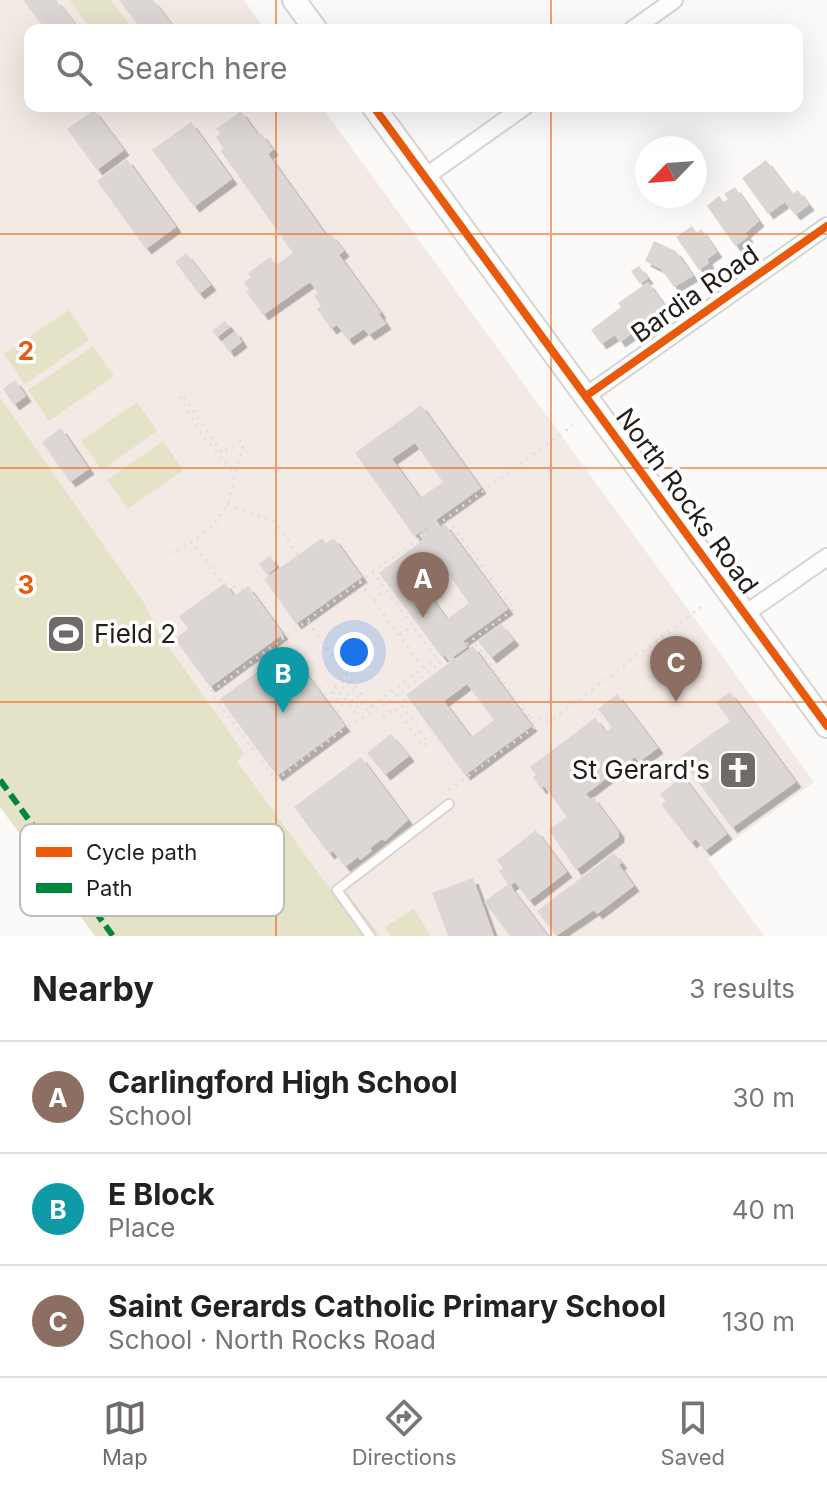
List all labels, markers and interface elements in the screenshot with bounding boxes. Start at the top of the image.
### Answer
search box [24,24,803,112]
icon: search [52,46,96,90]
text: Search here [116,50,288,86]
north arrow [635,136,707,208]
street label: Bardia Road [625,239,764,349]
text: 2 [18,335,34,366]
street label: North Rocks Road [610,402,765,599]
pin: A [397,552,449,618]
text: 3 [18,569,34,600]
sports icon: Field 2 [45,613,87,655]
place label: Field 2 [94,618,176,649]
your location [334,632,374,672]
pin: C [650,636,702,702]
pin: B [257,647,309,713]
church icon: St Gerard's [717,749,759,791]
place label: St Gerard's [572,754,710,785]
legend [20,824,284,916]
text: Cycle path [86,839,197,865]
text: Path [86,875,133,901]
text: Nearby [32,968,154,1009]
text: 3 results [689,973,795,1004]
text: Carlingford High School [108,1064,458,1100]
text: A [48,1082,68,1113]
text: 30 m [732,1082,795,1113]
text: School [108,1100,192,1131]
text: E Block [108,1176,215,1212]
text: B [49,1194,67,1225]
text: 40 m [732,1194,795,1225]
text: Place [108,1212,176,1243]
text: Saint Gerards Catholic Primary School [108,1288,666,1324]
text: C [48,1306,68,1337]
text: 130 m [722,1306,795,1337]
text: School · North Rocks Road [108,1324,436,1355]
tab: Map [102,1396,148,1470]
tab: Directions [352,1396,457,1470]
tab: Saved [661,1396,725,1470]

